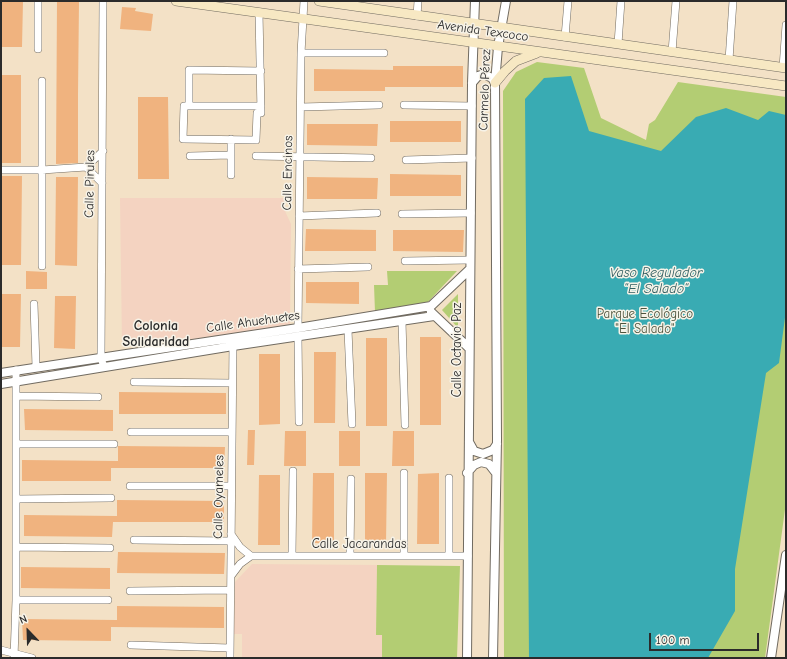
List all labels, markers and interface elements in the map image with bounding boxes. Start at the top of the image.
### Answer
street label: Avenida Texcoco [436,17,530,45]
street label: Carmelo Pérez [476,49,494,131]
street label: Calle Encinos [280,135,296,211]
street label: Calle Pirules [82,150,98,218]
water label: Vaso Regulador "El Salado" [610,265,702,298]
street label: Calle Octavio Paz [449,303,465,397]
park label: Parque Ecológico "El Salado" [597,306,693,337]
street label: Calle Ahuehuetes [205,308,301,336]
district label: Colonia Solidaridad [123,318,189,350]
street label: Calle Oyameles [210,455,228,539]
street label: Calle Jacarandas [312,536,406,552]
north arrow [8,611,48,651]
text: N [17,612,29,627]
scale bar [651,625,761,651]
text: 100 m [656,633,689,647]

